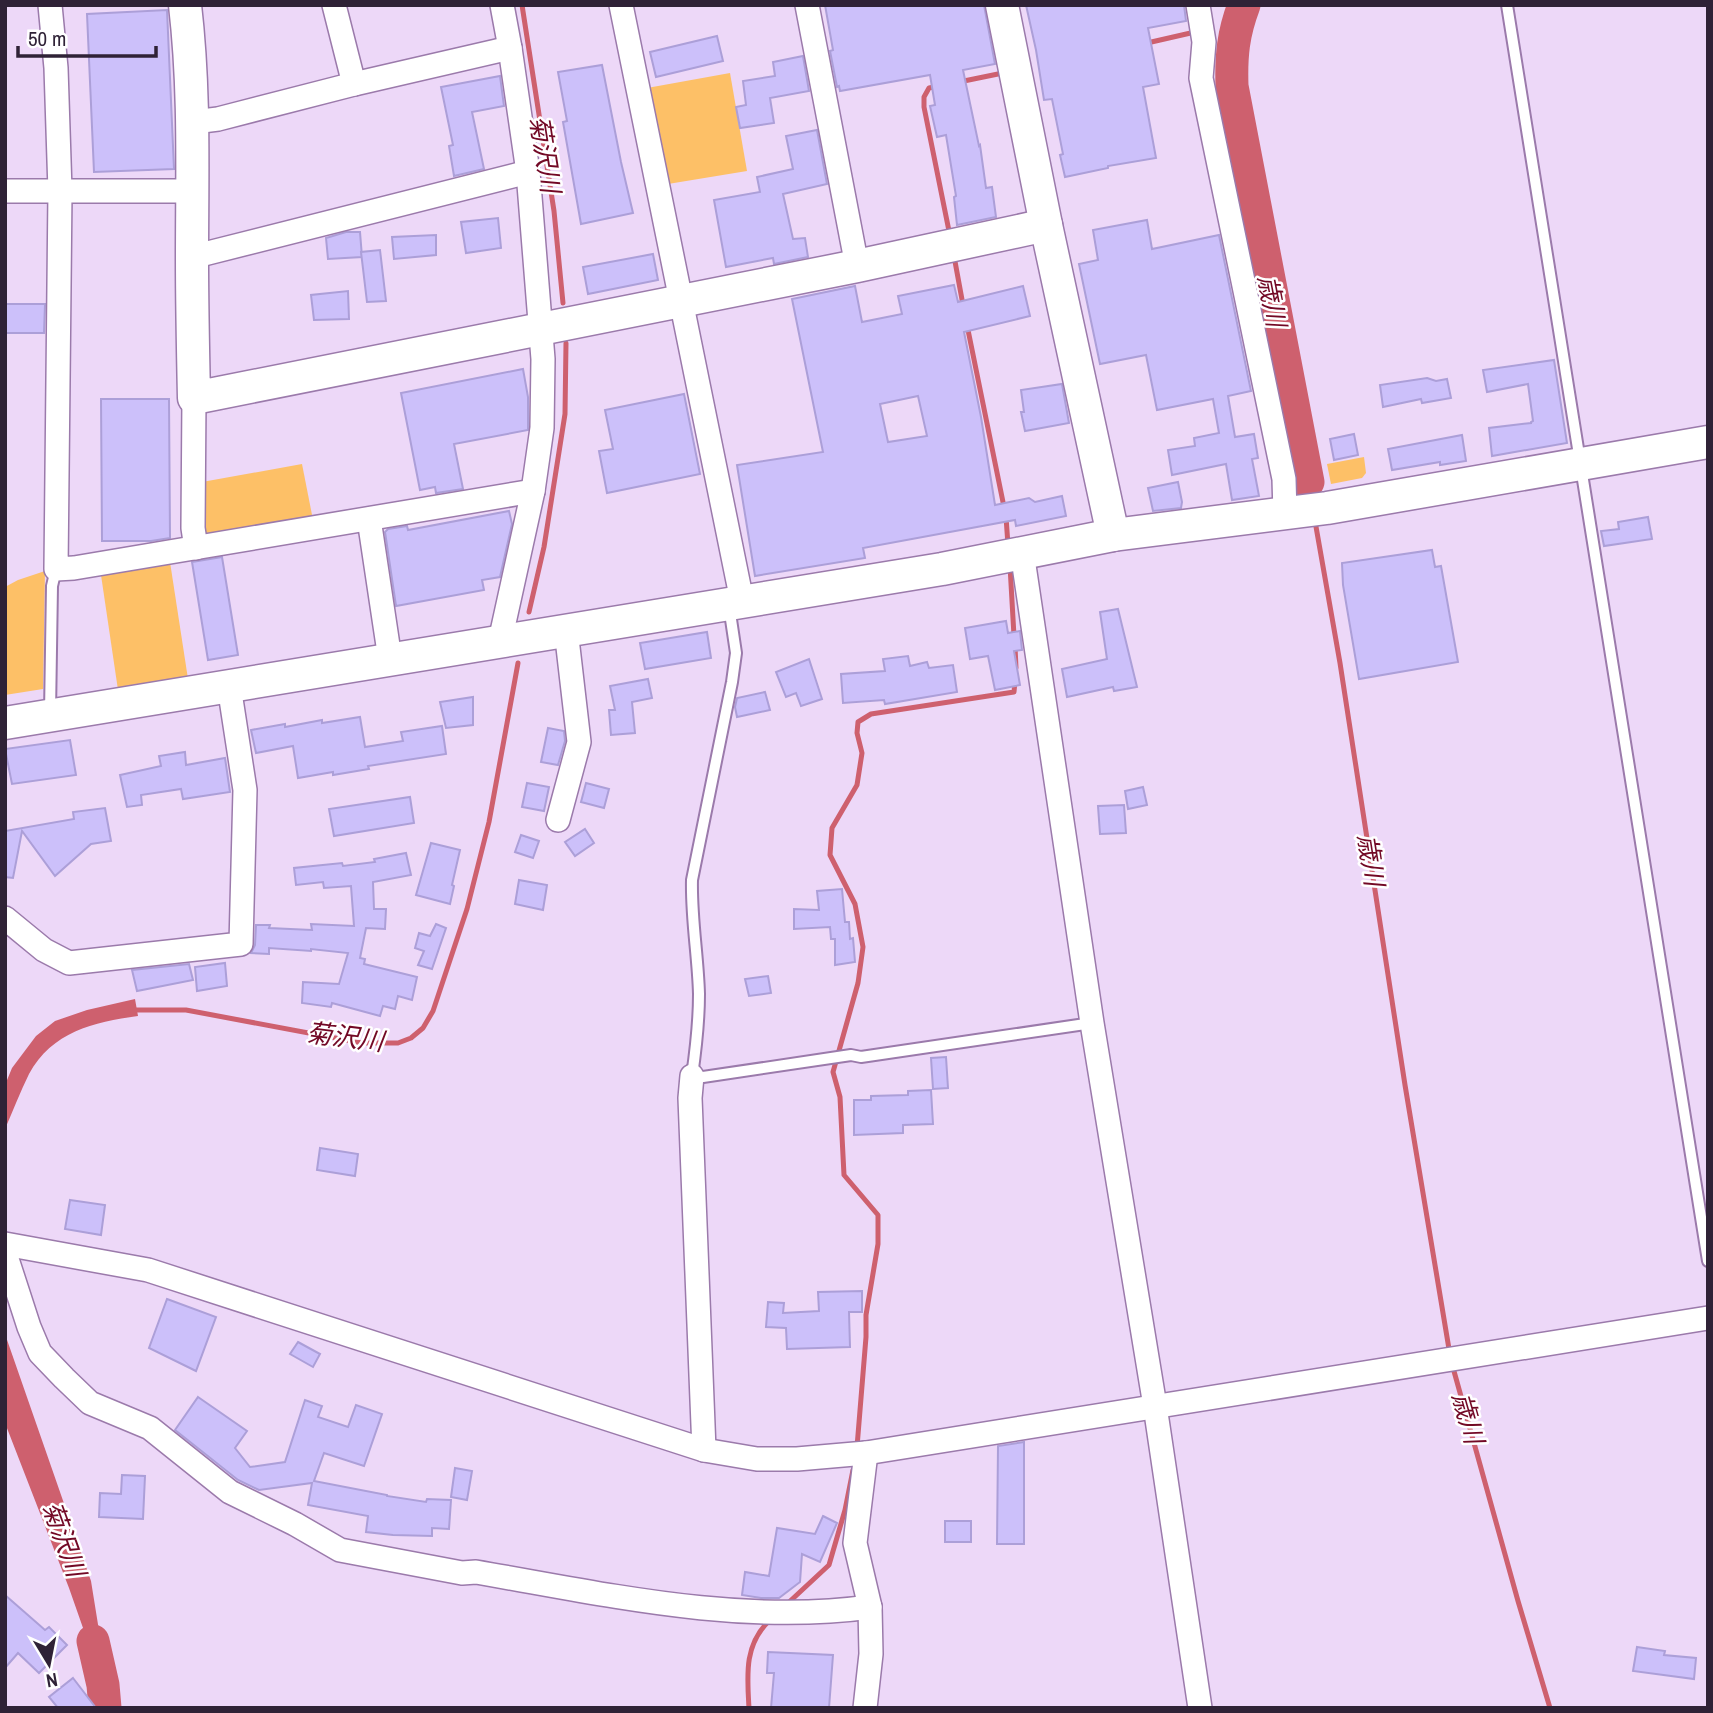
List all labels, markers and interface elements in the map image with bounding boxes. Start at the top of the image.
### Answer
scale bar [18,14,156,58]
text: 50 m [28,24,66,53]
water label: 菊沢川 [522,113,569,198]
water label: 歳川 [1250,272,1295,333]
water label: 歳川 [1350,831,1393,891]
water label: 菊沢川 [304,1014,389,1059]
water label: 歳川 [1444,1388,1493,1451]
water label: 菊沢川 [35,1496,95,1584]
north arrow [14,1629,84,1699]
text: N [44,1667,60,1695]

